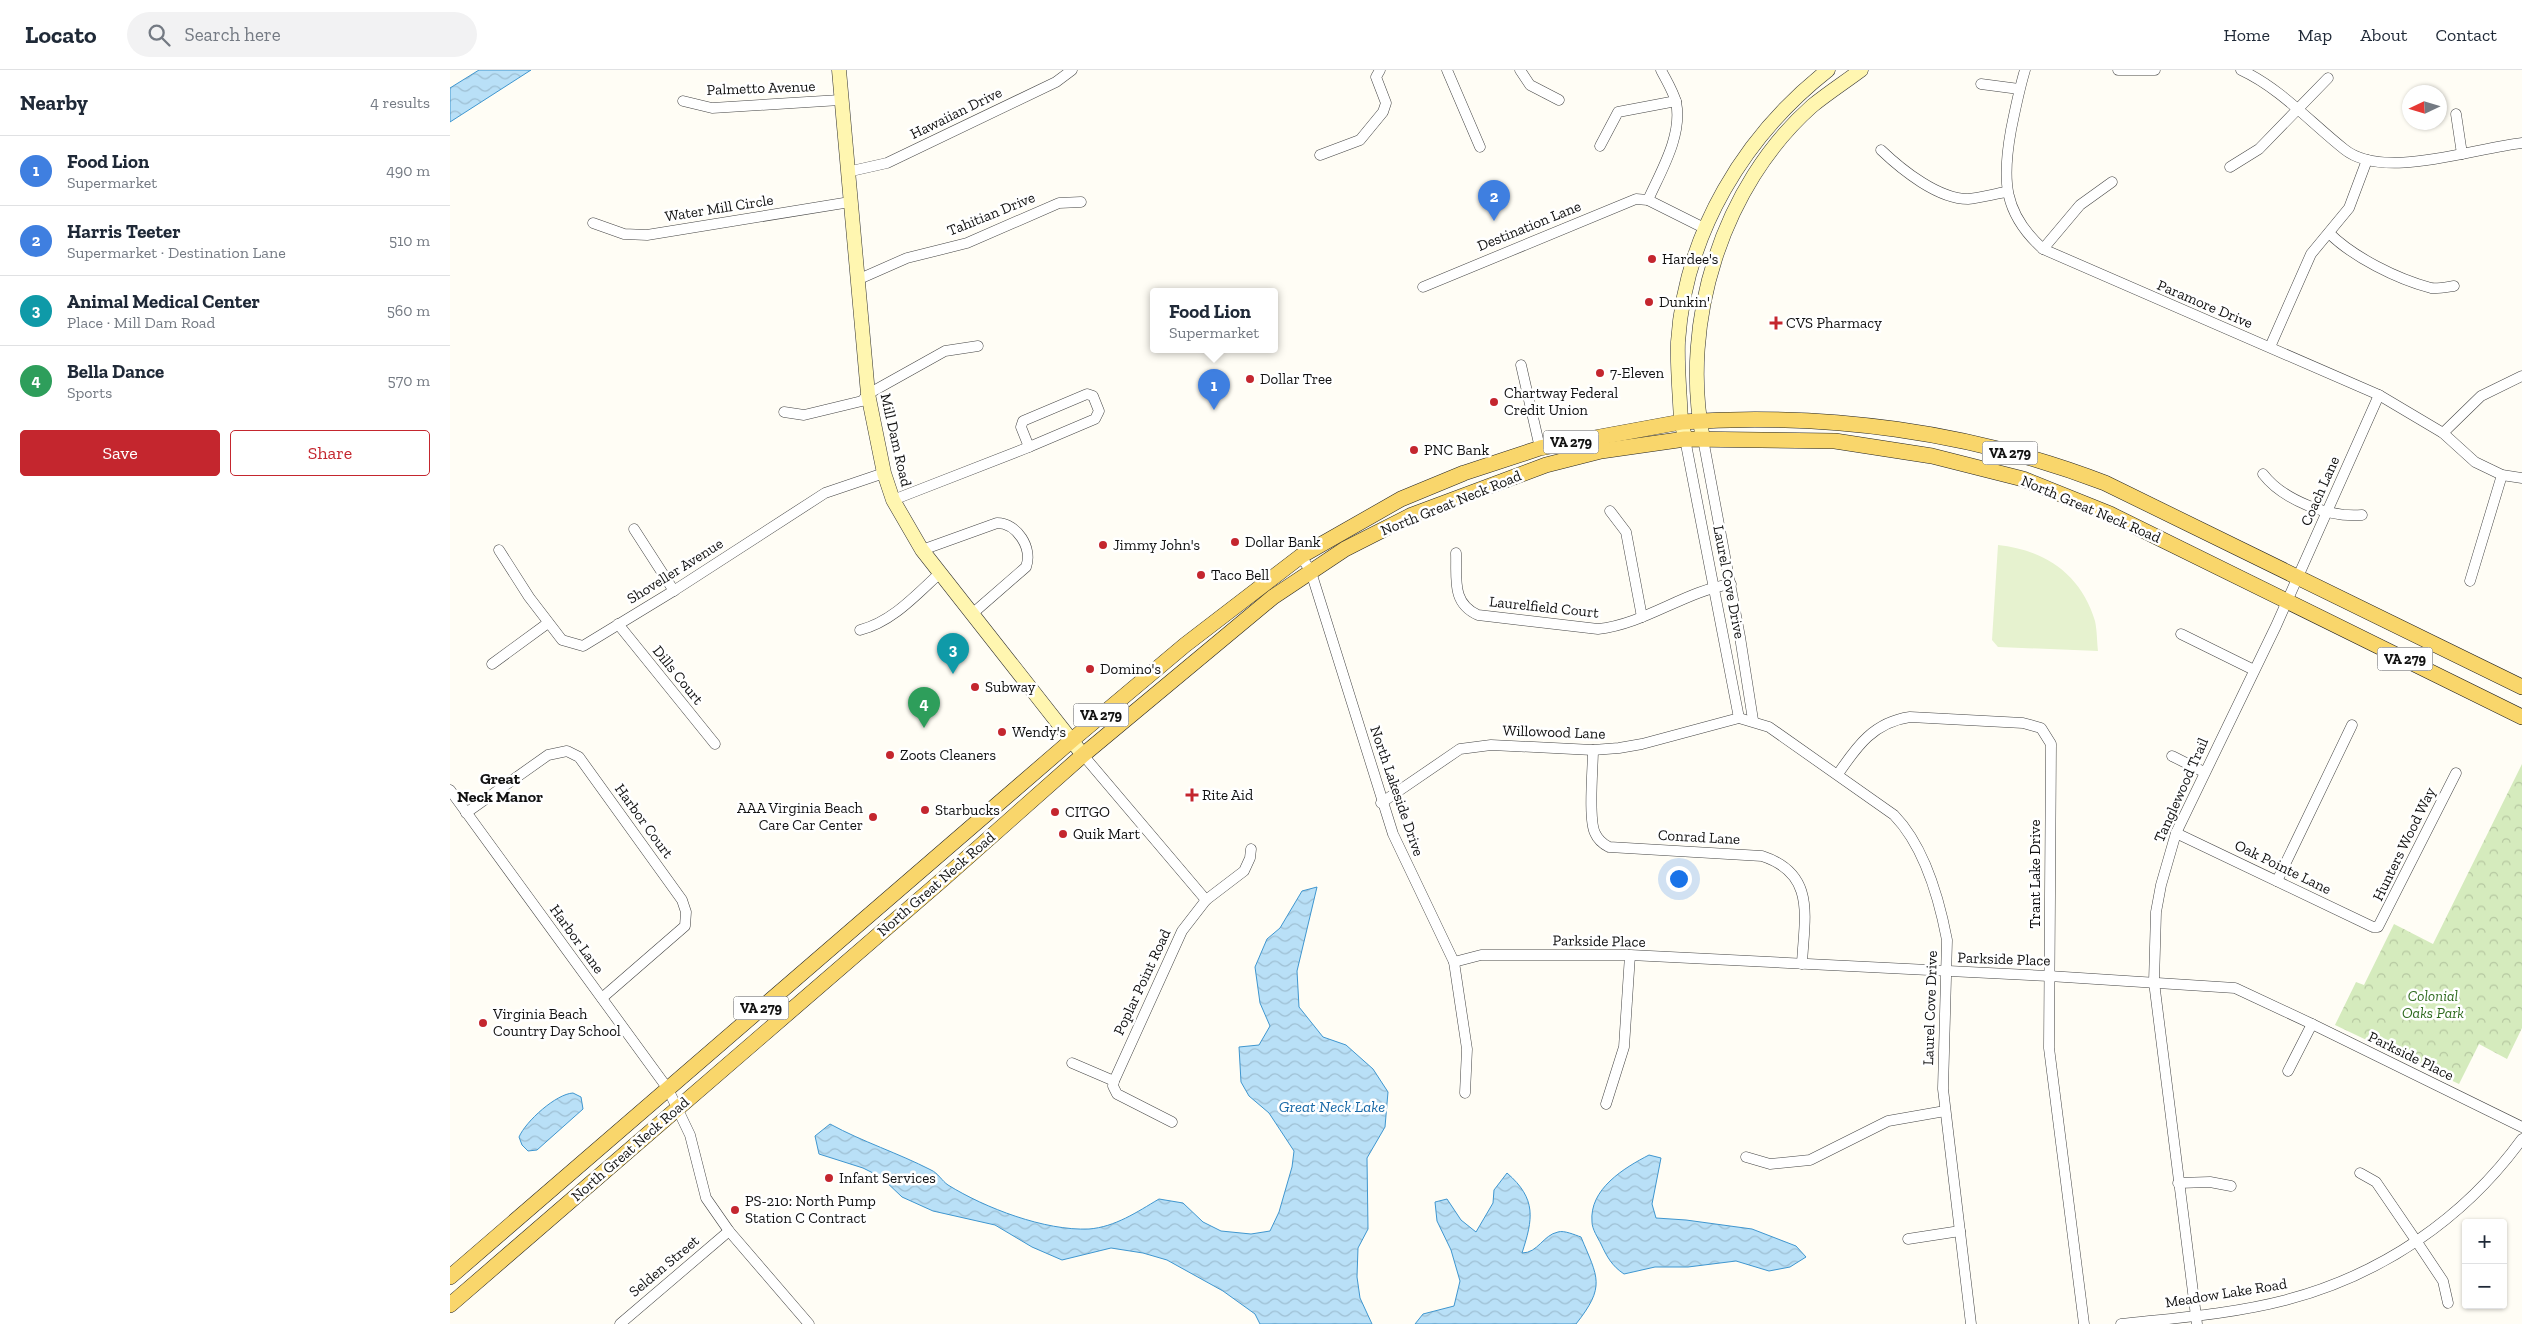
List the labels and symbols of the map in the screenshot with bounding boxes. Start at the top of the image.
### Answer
street label: Palmetto Avenue [706,77,816,99]
street label: Hawaiian Drive [907,83,1005,143]
north arrow [2402,85,2447,130]
pin: 2 [1478,180,1510,221]
street label: Tahitian Drive [945,188,1037,240]
street label: Water Mill Circle [663,191,775,225]
street label: Destination Lane [1474,197,1584,255]
place label: Hardee's [1662,250,1718,268]
marker: Hardee's [1646,253,1658,265]
street label: Paramore Drive [2155,276,2255,332]
place label: Dunkin' [1659,293,1710,311]
marker: Dunkin' [1643,296,1655,308]
place label: CVS Pharmacy [1786,314,1882,332]
marker: CVS Pharmacy [1770,317,1782,329]
place label: 7-Eleven [1610,364,1665,382]
marker: 7-Eleven [1594,367,1606,379]
pin: 1 [1198,369,1230,410]
place label: Dollar Tree [1260,370,1332,388]
marker: Dollar Tree [1244,373,1256,385]
place label: Chartway Federal Credit Union [1504,384,1618,419]
street label: Mill Dam Road [877,392,916,489]
marker: Chartway Federal Credit Union [1488,396,1500,408]
road number: VA 279 [1544,431,1598,454]
place label: PNC Bank [1424,441,1489,459]
road number: VA 279 [1982,442,2038,464]
marker: PNC Bank [1408,444,1420,456]
street label: Coach Lane [2297,453,2343,529]
street label: North Great Neck Road [1378,466,1525,539]
street label: North Great Neck Road [2018,471,2164,547]
street label: Laurel Cove Drive [1709,524,1749,640]
place label: Dollar Bank [1245,533,1321,551]
street label: Shoveller Avenue [624,534,726,608]
place label: Jimmy John's [1113,536,1200,554]
marker: Dollar Bank [1229,536,1241,548]
marker: Jimmy John's [1097,539,1109,551]
place label: Taco Bell [1211,566,1269,584]
marker: Taco Bell [1195,569,1207,581]
street label: Laurelfield Court [1488,592,1600,622]
pin: 3 [937,633,969,674]
street label: Dills Court [649,642,707,708]
road number: VA 279 [2378,648,2432,670]
place label: Domino's [1100,660,1161,678]
marker: Domino's [1084,663,1096,675]
place label: Subway [985,678,1036,696]
marker: Subway [969,681,981,693]
pin: 4 [908,687,940,728]
road number: VA 279 [1074,704,1128,726]
street label: Willowood Lane [1502,721,1606,743]
place label: Wendy's [1012,723,1066,741]
street label: North Lakeside Drive [1366,723,1428,859]
marker: Wendy's [996,726,1008,738]
street label: Tanglewood Trail [2150,735,2212,845]
place label: Zoots Cleaners [900,746,996,764]
marker: Zoots Cleaners [884,749,896,761]
district label: Great Neck Manor [457,769,543,806]
street label: Harbor Court [611,780,677,862]
street label: Hunters Wood Way [2369,784,2439,904]
place label: Rite Aid [1202,786,1254,804]
marker: Rite Aid [1186,789,1198,801]
place label: AAA Virginia Beach Care Car Center [737,799,864,834]
place label: Starbucks [935,801,1000,819]
place label: CITGO [1065,803,1110,821]
marker: Starbucks [919,804,931,816]
marker: CITGO [1049,806,1061,818]
marker: AAA Virginia Beach Care Car Center [867,811,879,823]
street label: Trant Lake Drive [2026,820,2044,928]
place label: Quik Mart [1073,825,1140,843]
street label: Conrad Lane [1657,826,1741,848]
street label: North Great Neck Road [873,827,999,940]
marker: Quik Mart [1057,828,1069,840]
street label: Oak Pointe Lane [2232,836,2334,898]
your location [1666,866,1692,892]
street label: Harbor Lane [546,901,608,977]
street label: Poplar Point Road [1110,925,1175,1038]
street label: Parkside Place [1552,931,1646,951]
street label: Parkside Place [1957,948,2051,970]
street label: Laurel Cove Drive [1919,950,1941,1066]
park label: Colonial Oaks Park [2402,987,2464,1022]
road number: VA 279 [734,996,788,1020]
place label: Virginia Beach Country Day School [492,1005,621,1040]
marker: Virginia Beach Country Day School [477,1017,489,1029]
street label: Parkside Place [2365,1028,2457,1084]
street label: North Great Neck Road [567,1092,693,1205]
water label: Great Neck Lake [1279,1097,1385,1116]
place label: Infant Services [839,1169,936,1187]
marker: Infant Services [823,1172,835,1184]
place label: PS-210: North Pump Station C Contract [745,1192,876,1227]
marker: PS-210: North Pump Station C Contract [729,1204,741,1216]
street label: Selden Street [625,1231,703,1300]
street label: Meadow Lake Road [2164,1274,2289,1312]

